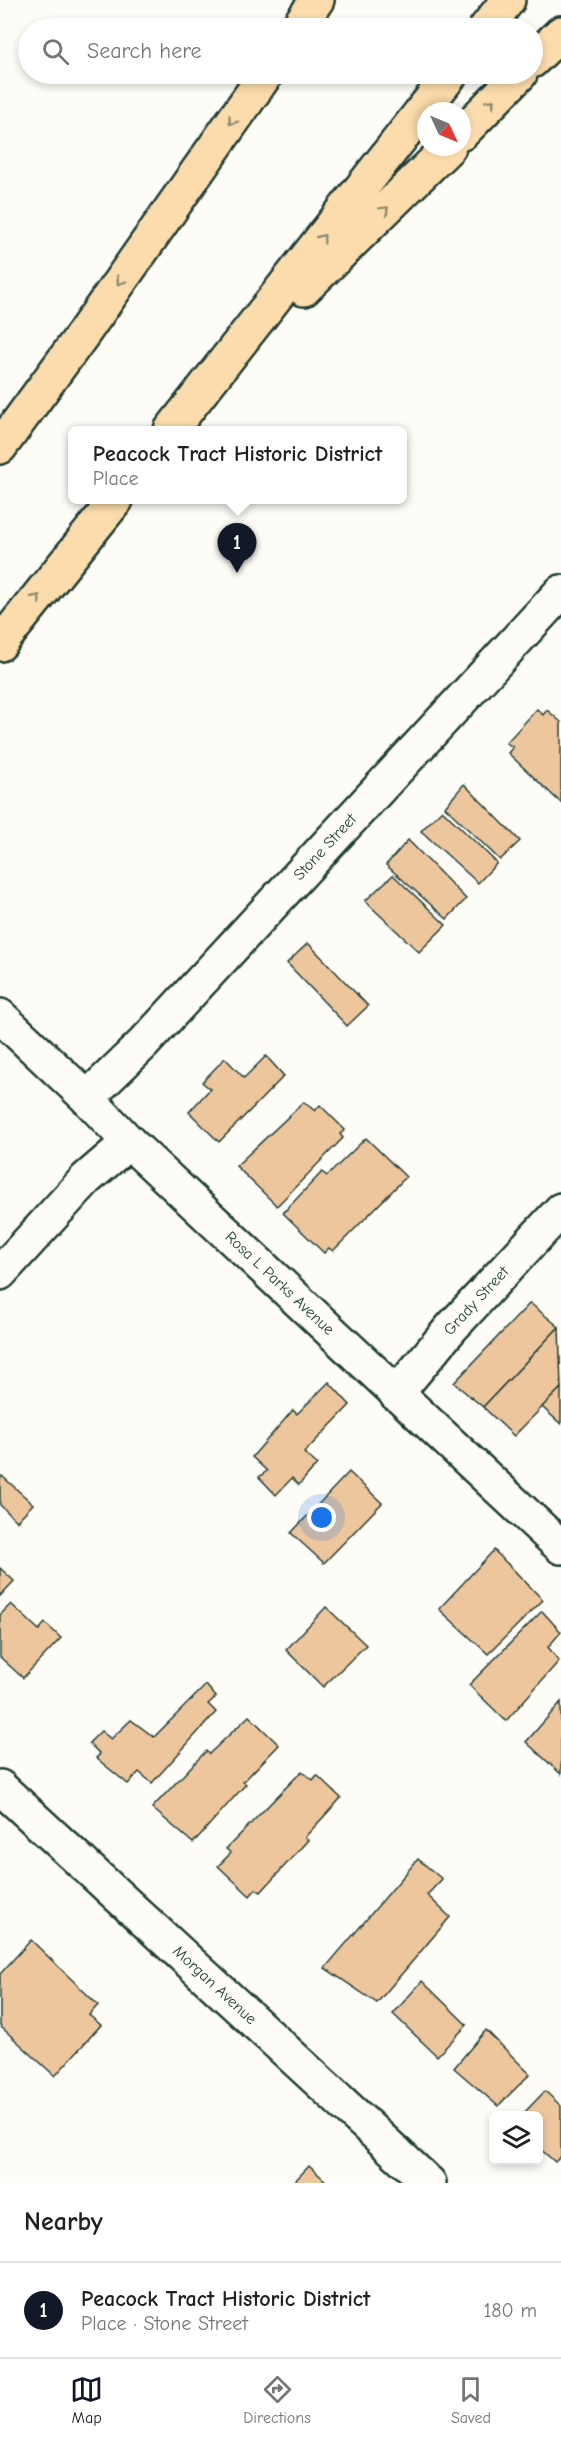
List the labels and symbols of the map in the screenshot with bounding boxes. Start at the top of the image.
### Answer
one-way arrow [484,100,495,110]
north arrow [417,102,471,156]
one-way arrow [228,115,239,126]
one-way arrow [378,206,389,217]
one-way arrow [315,233,326,244]
one-way arrow [116,274,127,285]
pin: 1 [218,524,256,573]
one-way arrow [30,594,41,605]
street label: Stone Street [290,810,360,884]
street label: Rosa L Parks Avenue [221,1228,338,1339]
street label: Grady Street [440,1263,513,1339]
your location [307,1503,336,1532]
street label: Morgan Avenue [169,1942,260,2028]

